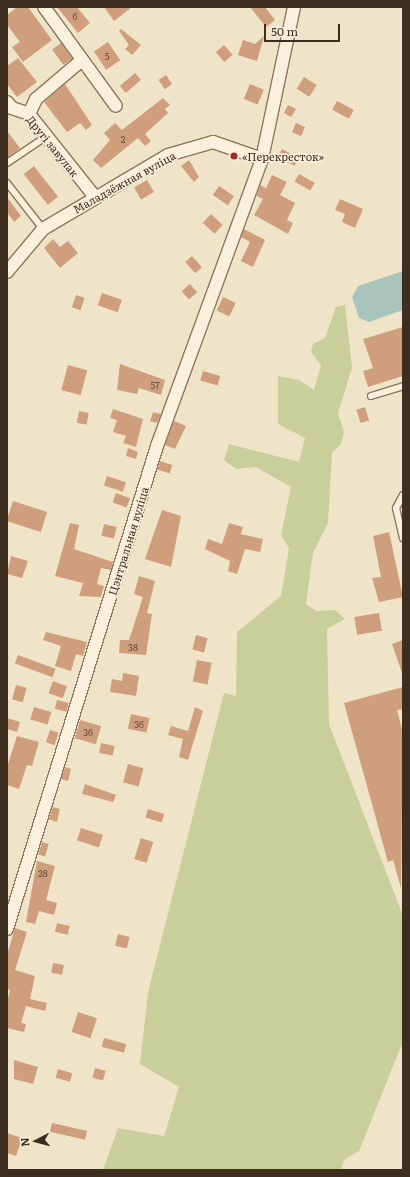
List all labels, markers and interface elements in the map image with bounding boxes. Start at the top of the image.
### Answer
house number: 6 [73,11,77,21]
scale bar [266,16,342,42]
text: 50 m [271,22,298,40]
house number: 5 [105,51,109,61]
street label: Другі завулак [24,113,82,179]
house number: 2 [121,134,125,144]
street label: Маладзёжная вуліца [70,148,178,216]
place label: «Перекресток» [242,149,324,163]
marker: «Перекресток» [229,151,239,161]
house number: 57 [150,380,160,390]
street label: Цэнтральная вуліца [105,485,151,597]
house number: 38 [128,642,138,652]
house number: 36 [134,719,144,729]
house number: 36 [83,727,93,737]
house number: 28 [38,868,48,878]
north arrow [16,1121,56,1161]
text: N [16,1137,33,1148]

